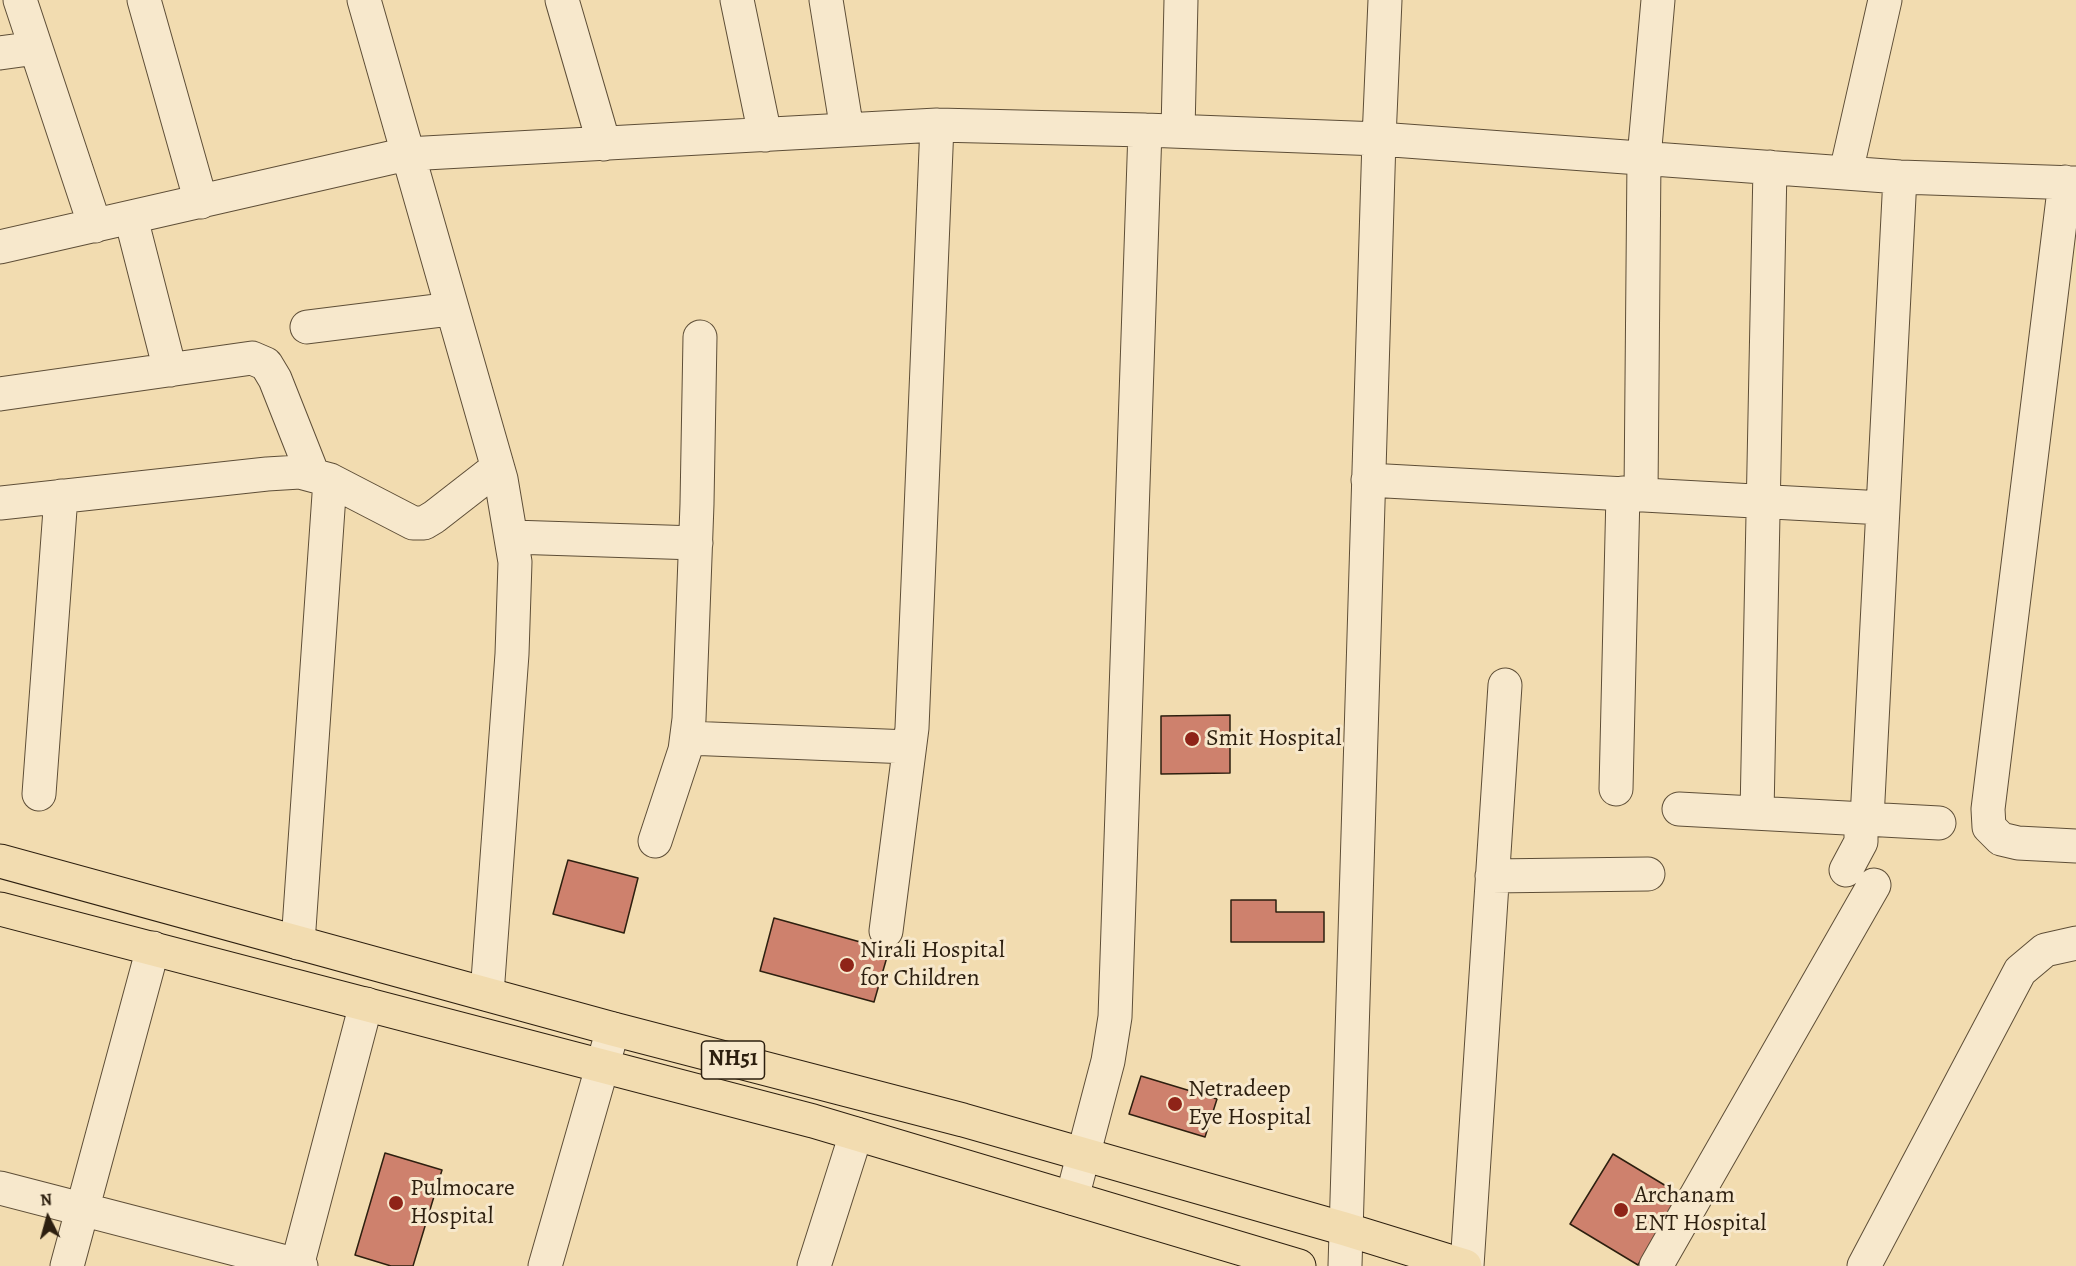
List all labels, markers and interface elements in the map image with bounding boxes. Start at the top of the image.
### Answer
place label: Smit Hospital [1206,725,1342,753]
marker: Smit Hospital [1183,730,1201,748]
place label: Nirali Hospital for Children [860,937,1005,993]
marker: Nirali Hospital for Children [838,956,856,974]
road number: NH51 [702,1041,764,1079]
place label: Netradeep Eye Hospital [1188,1076,1311,1132]
marker: Netradeep Eye Hospital [1166,1095,1184,1113]
place label: Pulmocare Hospital [410,1175,515,1231]
place label: Archanam ENT Hospital [1634,1182,1766,1238]
north arrow [18,1188,78,1248]
text: N [39,1189,53,1212]
marker: Pulmocare Hospital [387,1194,405,1212]
marker: Archanam ENT Hospital [1612,1201,1630,1219]

